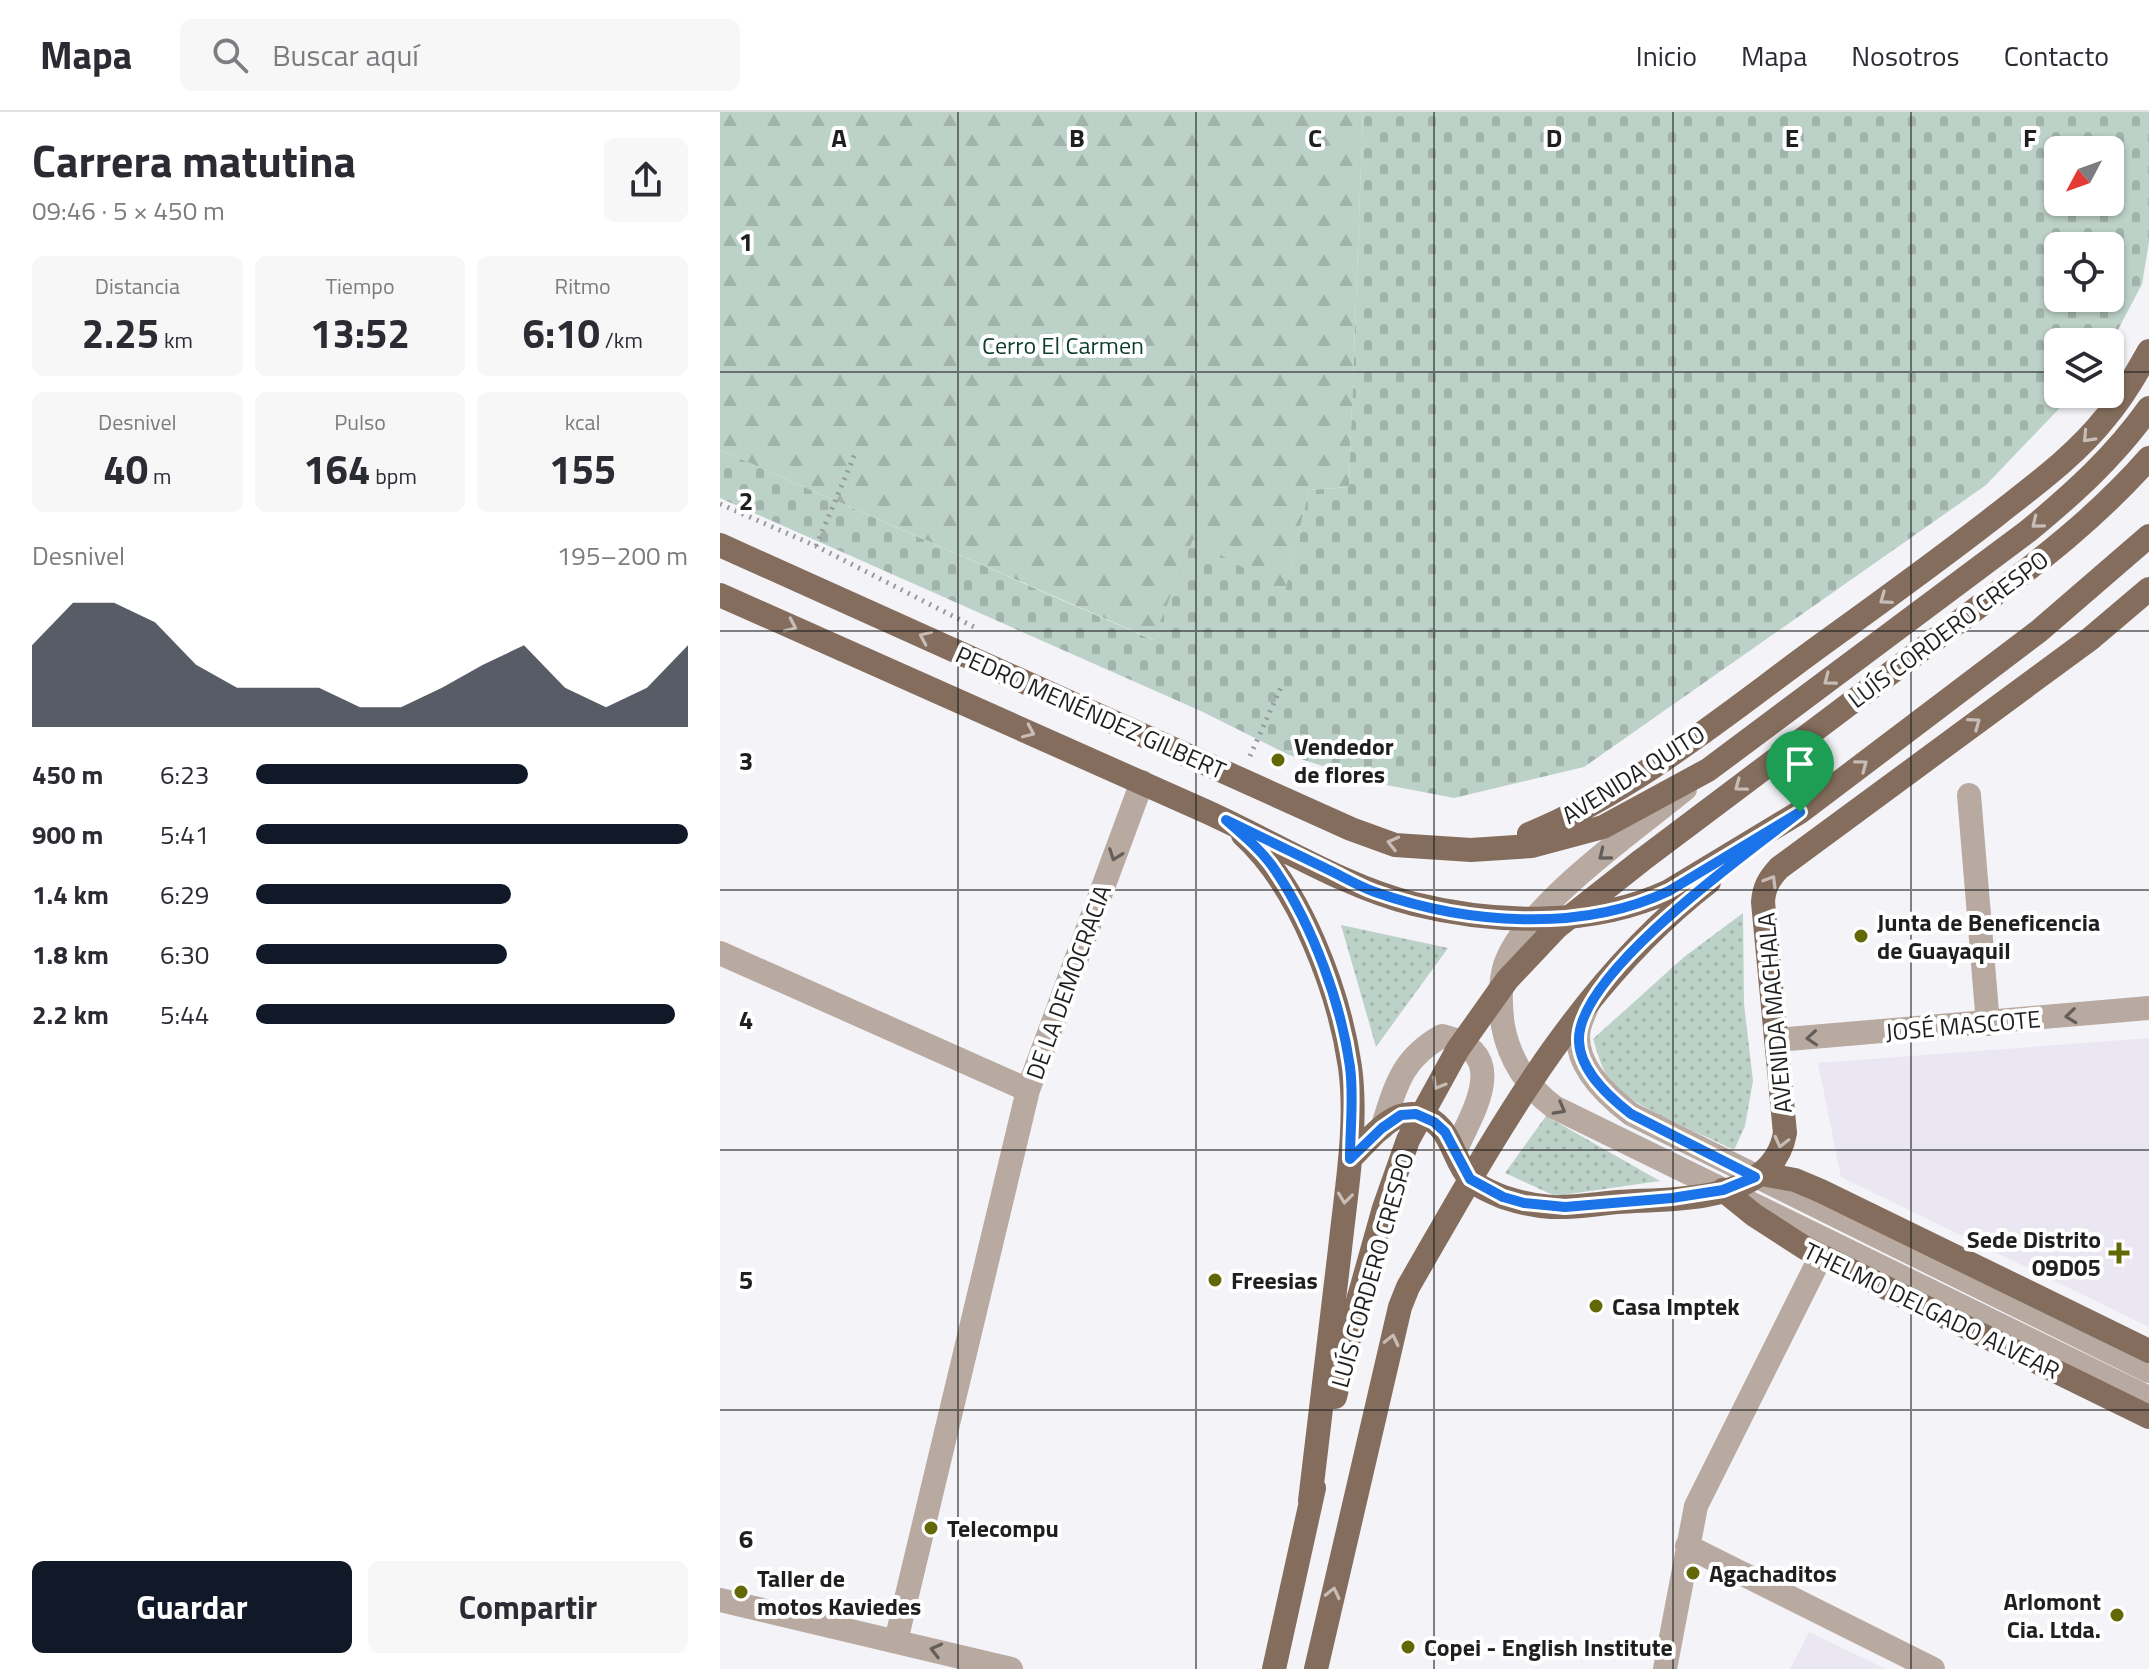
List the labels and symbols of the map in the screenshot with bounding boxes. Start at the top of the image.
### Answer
text: A [831,118,847,157]
text: B [1069,118,1085,157]
text: C [1308,118,1322,157]
text: D [1546,118,1562,157]
text: E [1785,118,1799,157]
text: F [2023,118,2037,157]
north arrow [2044,136,2124,216]
text: 1 [739,222,753,261]
park label: Cerro El Carmen [982,327,1144,363]
one-way arrow [2082,428,2097,442]
text: 2 [739,481,753,520]
one-way arrow [2031,514,2046,528]
street label: LUÍS CORDERO CRESPO [1840,541,2056,717]
one-way arrow [1879,589,1893,603]
one-way arrow [783,617,797,633]
one-way arrow [919,631,933,647]
street label: PEDRO MENÉNDEZ GILBERT [950,636,1232,788]
one-way arrow [1823,670,1838,684]
street label: AVENIDA QUITO [1554,716,1712,832]
one-way arrow [1967,719,1981,733]
one-way arrow [1021,722,1035,738]
place label: Vendedor de flores [1294,728,1394,792]
pin [1766,730,1834,812]
text: 3 [739,741,753,780]
marker: Vendedor de flores [1269,751,1287,769]
one-way arrow [1853,760,1868,774]
one-way arrow [1734,777,1748,791]
one-way arrow [1387,835,1401,852]
one-way arrow [1599,845,1614,860]
one-way arrow [1108,848,1125,862]
one-way arrow [1761,876,1776,890]
street label: DE LA DEMOCRACIA [1016,880,1120,1084]
place label: Junta de Beneficencia de Guayaquil [1877,904,2100,968]
street label: AVENIDA MACHALA [1747,911,1801,1115]
marker: Junta de Beneficencia de Guayaquil [1852,927,1870,945]
text: 4 [739,1000,753,1039]
street label: JOSÉ MASCOTE [1884,1000,2042,1050]
one-way arrow [2064,1007,2077,1024]
one-way arrow [1805,1029,1818,1046]
one-way arrow [1432,1075,1448,1090]
one-way arrow [1551,1099,1566,1115]
one-way arrow [1773,1134,1790,1148]
street label: LUÍS CORDERO CRESPO [1321,1148,1423,1392]
one-way arrow [1337,1192,1354,1205]
place label: Sede Distrito 09D05 [1967,1221,2101,1285]
street label: THELMO DELGADO ALVEAR [1798,1232,2066,1388]
marker: Sede Distrito 09D05 [2108,1242,2130,1264]
text: 5 [739,1260,753,1299]
place label: Freesias [1231,1262,1318,1298]
marker: Freesias [1206,1271,1224,1289]
place label: Casa Imptek [1612,1288,1740,1324]
marker: Casa Imptek [1587,1297,1605,1315]
one-way arrow [1383,1333,1400,1347]
place label: Telecompu [947,1510,1059,1546]
text: 6 [739,1519,753,1558]
marker: Telecompu [922,1519,940,1537]
place label: Agachaditos [1709,1555,1837,1591]
place label: Taller de motos Kaviedes [757,1560,921,1624]
marker: Agachaditos [1684,1564,1702,1582]
marker: Taller de motos Kaviedes [732,1583,750,1601]
place label: Arlomont Cia. Ltda. [2003,1583,2101,1647]
one-way arrow [1324,1587,1341,1600]
marker: Arlomont Cia. Ltda. [2108,1606,2126,1624]
place label: Copei - English Institute [1424,1629,1673,1665]
marker: Copei - English Institute [1399,1638,1417,1656]
one-way arrow [929,1643,943,1660]

